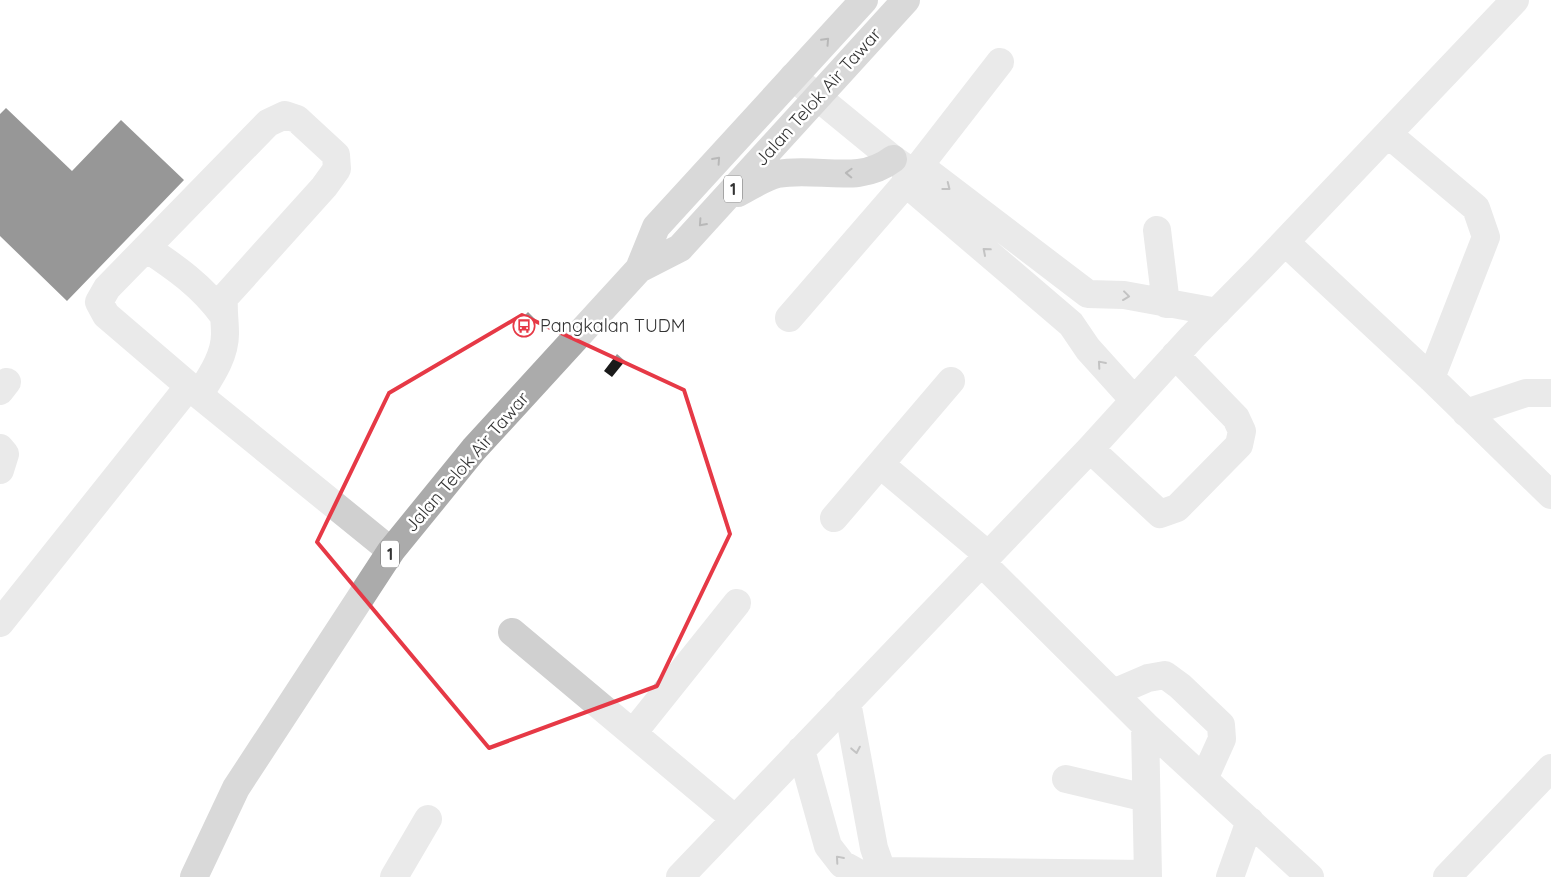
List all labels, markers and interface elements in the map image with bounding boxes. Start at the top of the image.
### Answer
street label: Jalan Telok Air Tawar [749,23,886,171]
one-way arrow [820,38,829,47]
one-way arrow [711,156,720,165]
one-way arrow [845,168,853,179]
road number: 1 [724,175,742,202]
one-way arrow [942,181,951,190]
one-way arrow [699,218,708,227]
one-way arrow [982,248,991,257]
one-way arrow [1122,290,1130,301]
bus stop icon: Pangkalan TUDM [512,314,536,338]
place label: Pangkalan TUDM [540,314,686,337]
one-way arrow [1098,361,1107,370]
street label: Jalan Telok Air Tawar [399,387,534,537]
road number: 1 [381,540,399,568]
one-way arrow [850,746,860,755]
one-way arrow [835,855,844,864]

